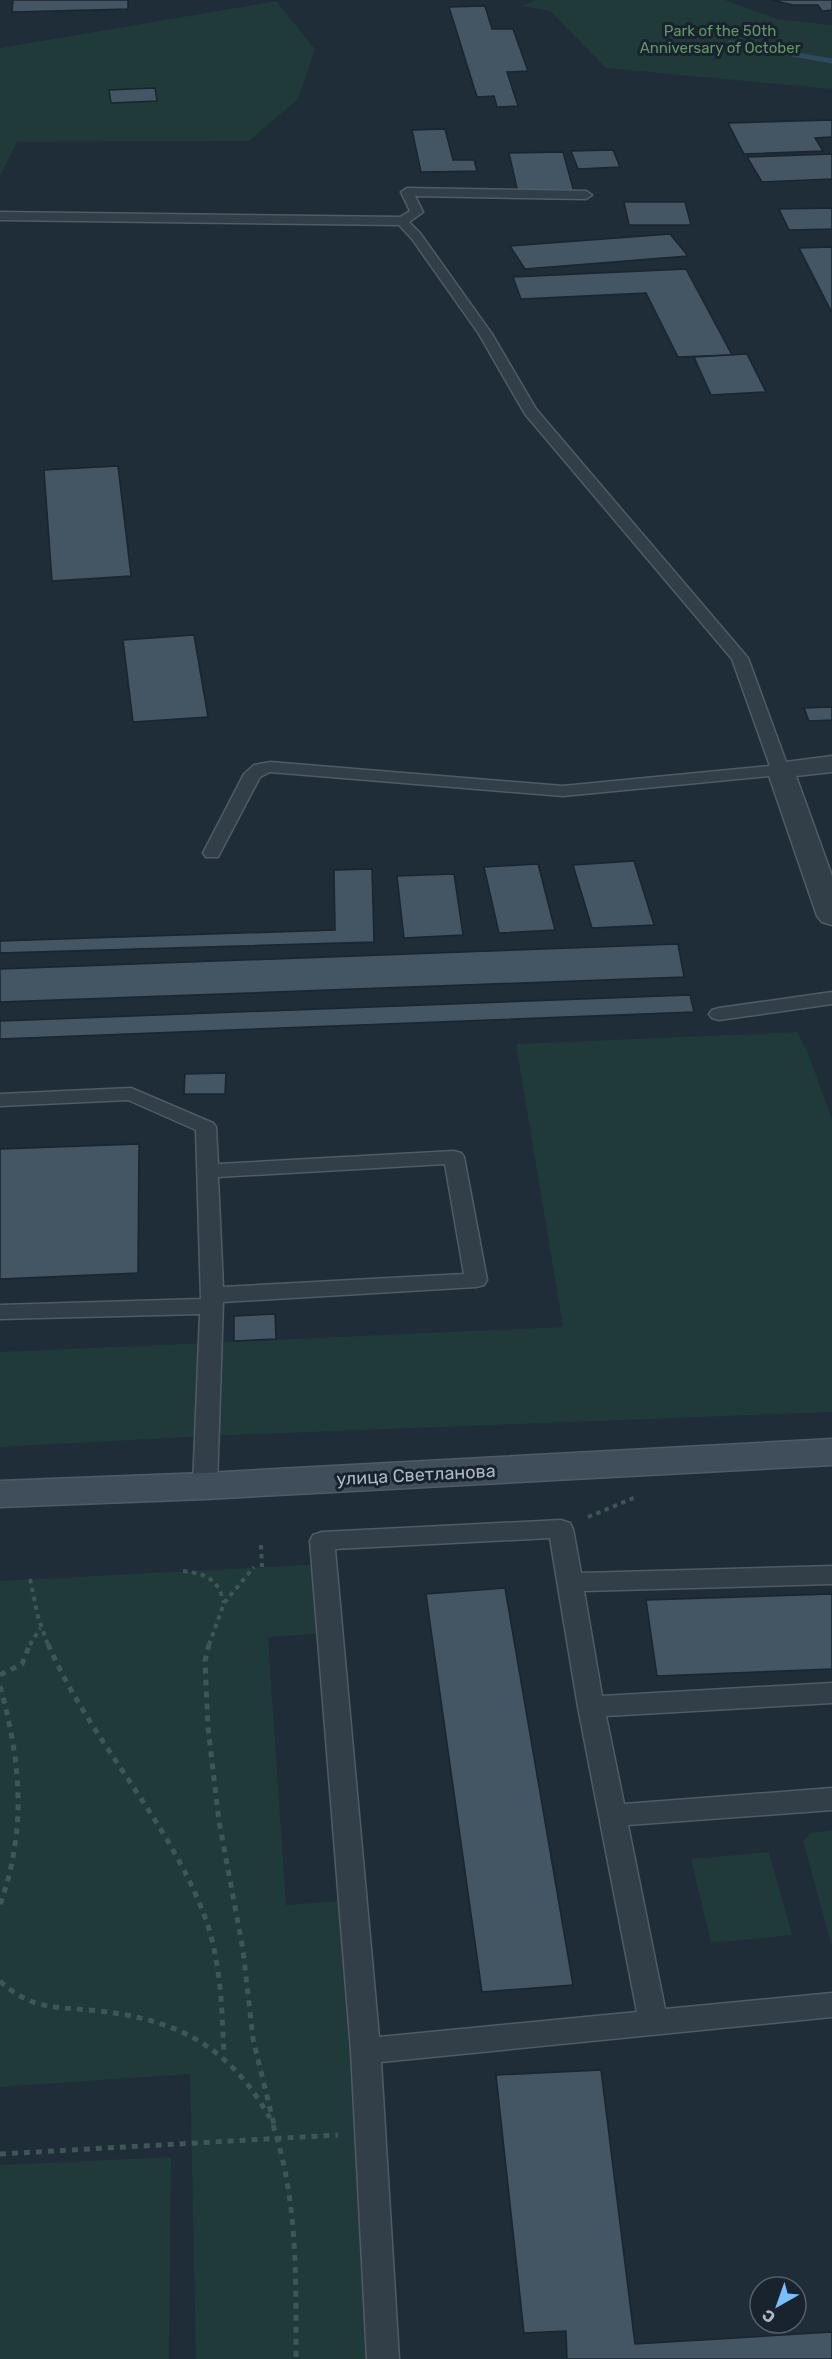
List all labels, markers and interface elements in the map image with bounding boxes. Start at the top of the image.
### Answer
park label: Park of the 50th Anniversary of October [640,22,801,57]
street label: улица Светланова [336,1460,496,1490]
north arrow [748,2275,808,2335]
text: С [758,2305,779,2327]

